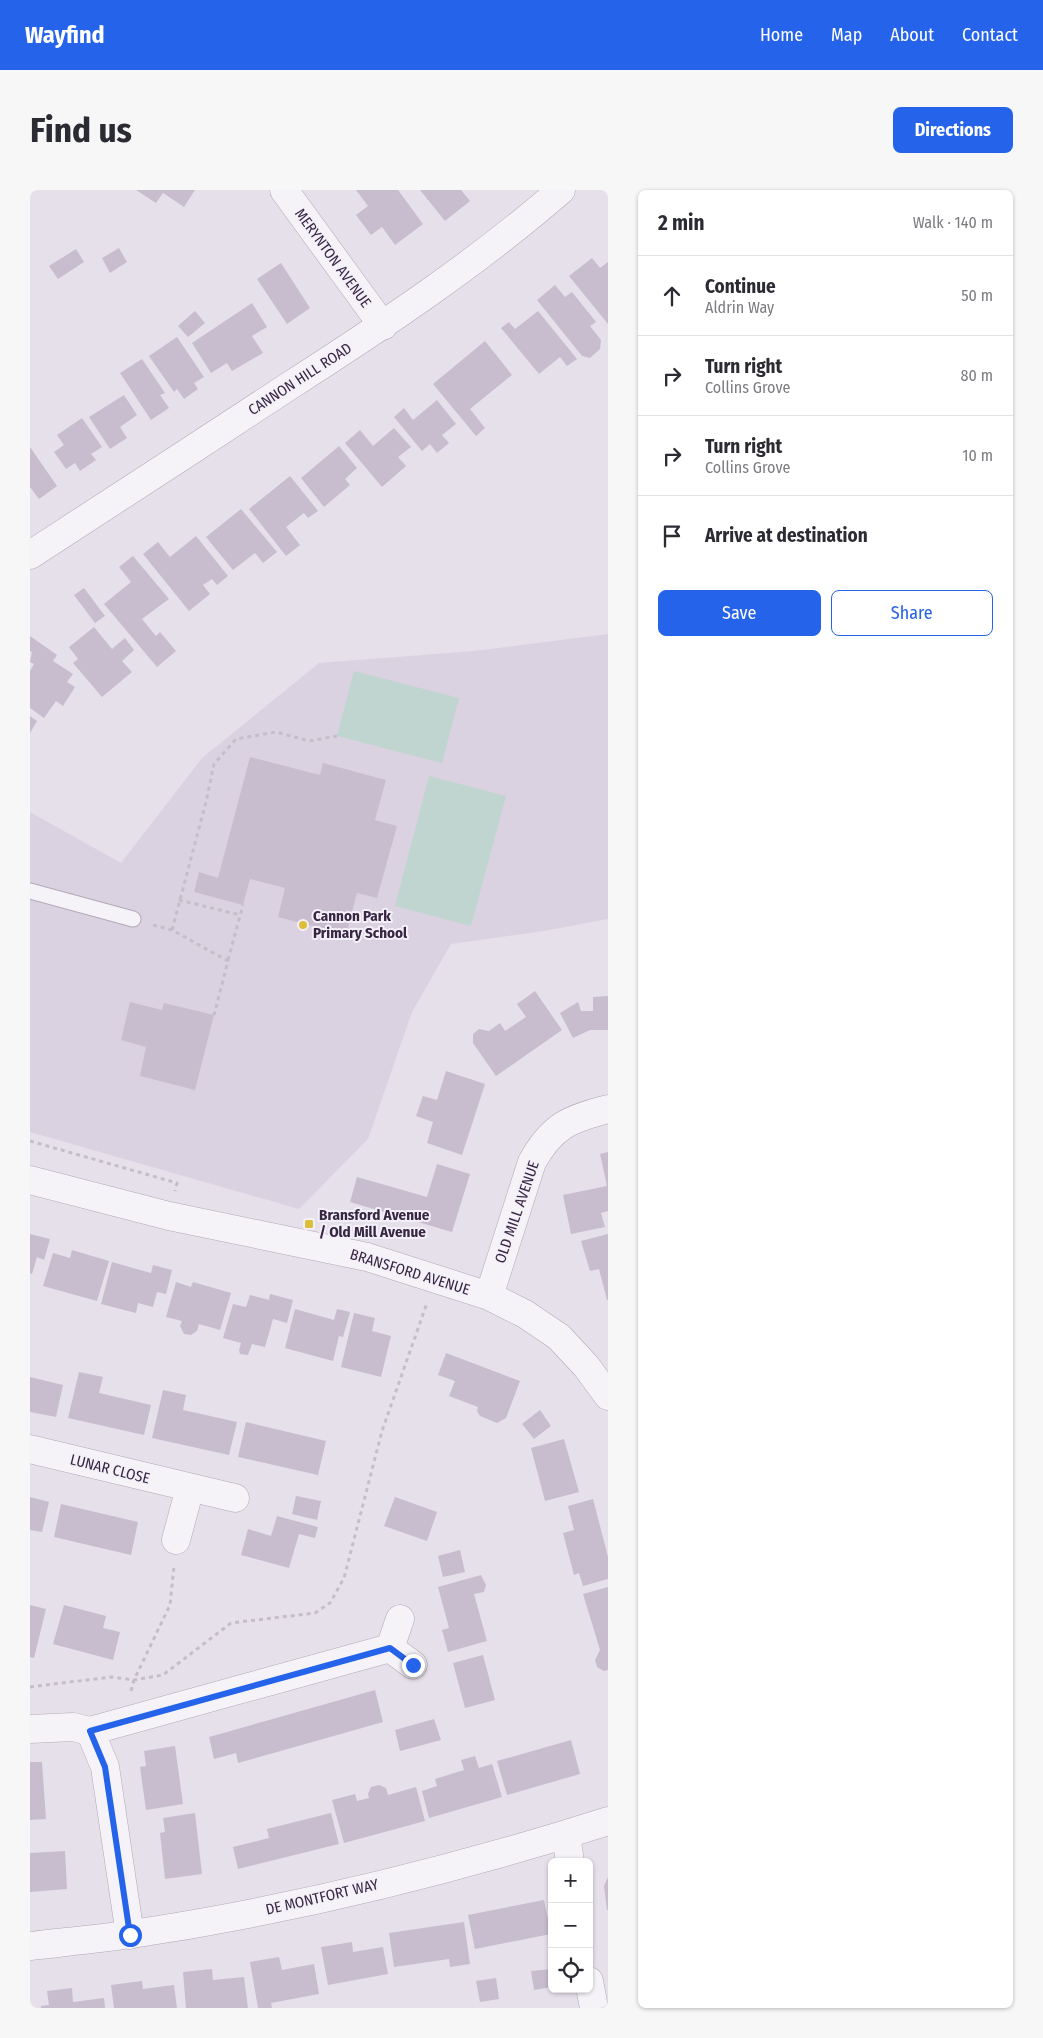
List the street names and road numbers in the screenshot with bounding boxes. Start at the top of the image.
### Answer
street label: MERYNTON AVENUE [291,205,375,311]
street label: CANNON HILL ROAD [245,339,355,419]
street label: OLD MILL AVENUE [491,1158,543,1266]
street label: BRANSFORD AVENUE [348,1245,472,1299]
street label: LUNAR CLOSE [68,1450,152,1488]
street label: DE MONTFORT WAY [264,1875,381,1919]

